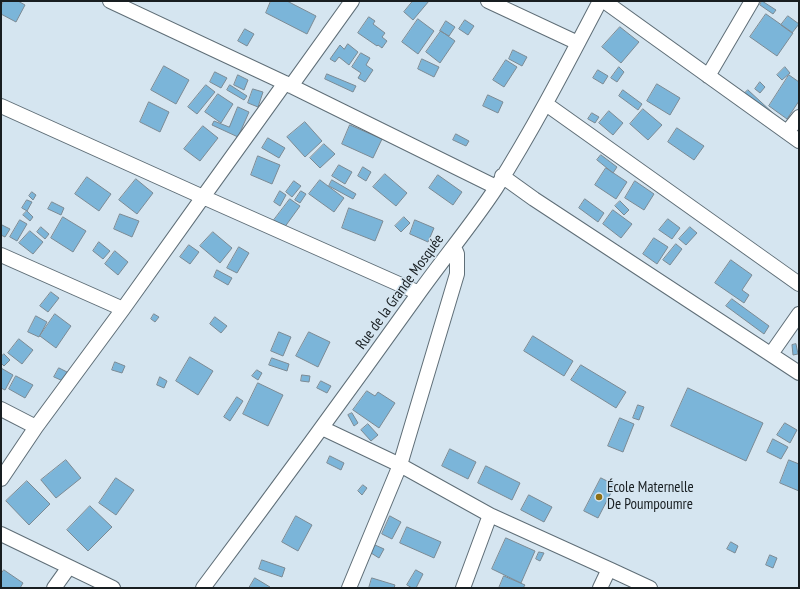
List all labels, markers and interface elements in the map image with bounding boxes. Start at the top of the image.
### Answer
street label: Rue de la Grande Mosquée [352,231,448,353]
place label: École Maternelle De Poumpoumre [607,479,694,514]
marker: École Maternelle De Poumpoumre [594,492,604,502]

